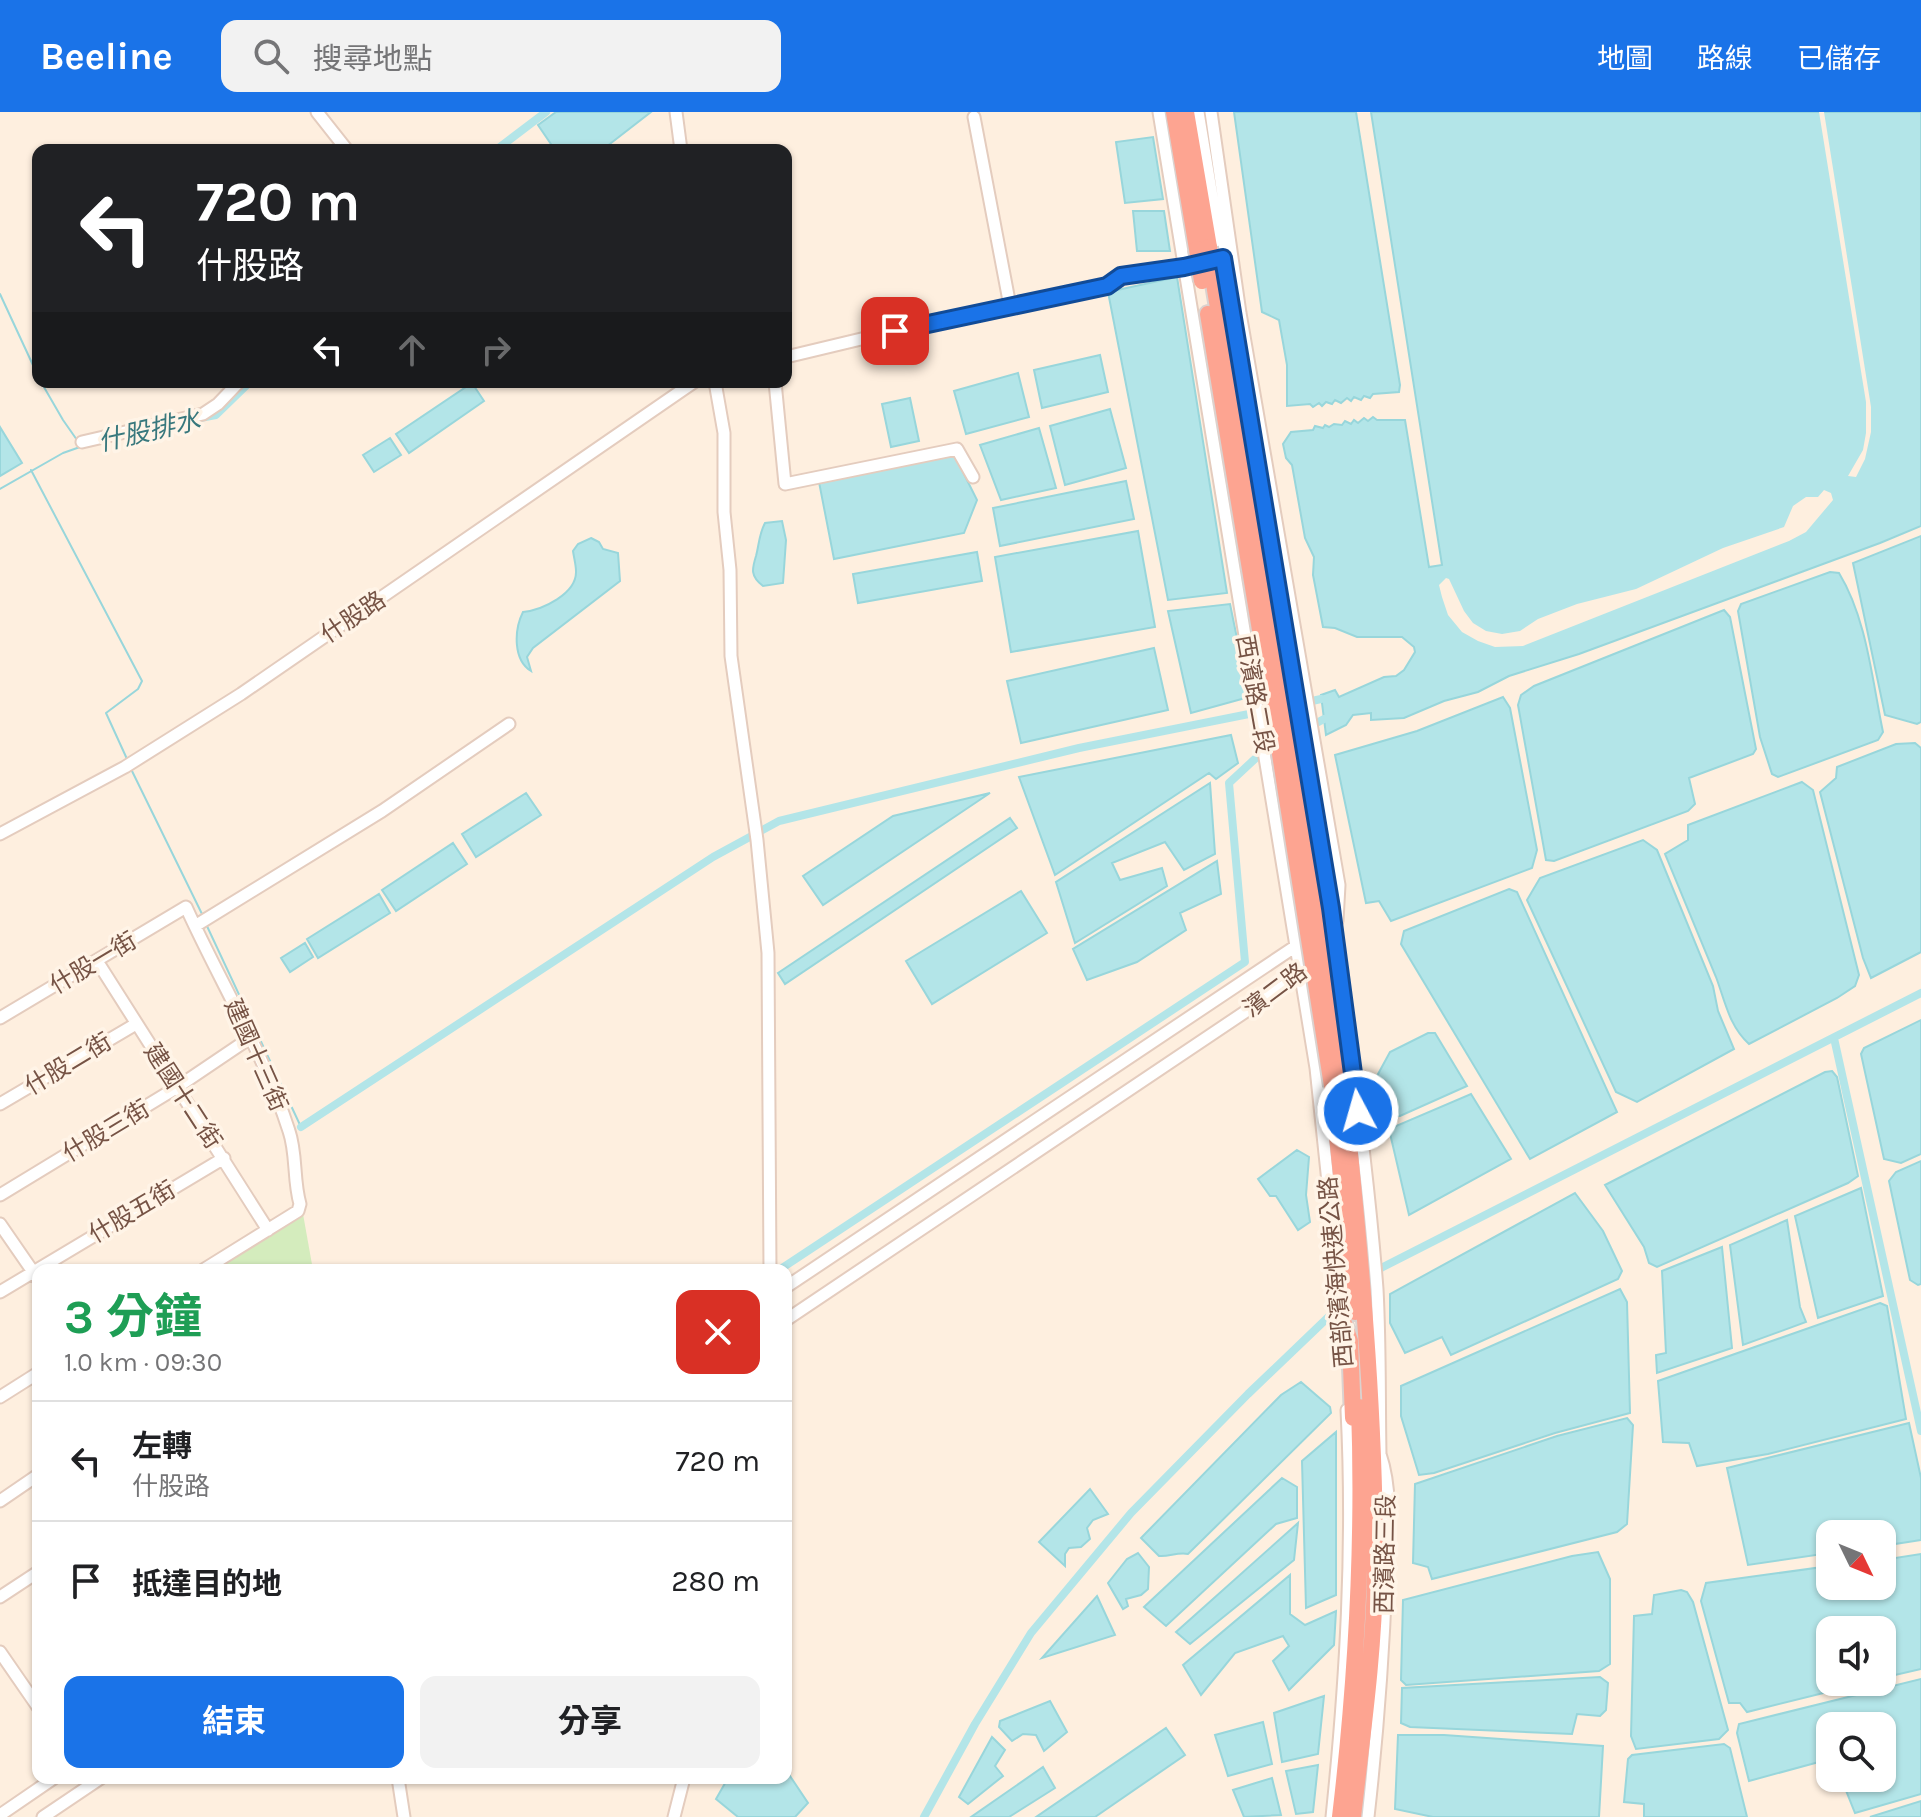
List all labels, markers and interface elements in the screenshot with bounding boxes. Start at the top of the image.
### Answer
search box [221,20,781,92]
text: Beeline [40,34,173,79]
icon: search [249,34,293,78]
text: 搜尋地點 [313,41,433,77]
text: 地圖 [1597,42,1653,75]
text: 路線 [1697,42,1753,75]
text: 已儲存 [1797,42,1881,75]
text: 720 m [196,169,360,234]
icon: left [64,176,168,280]
text: 什股路 [196,245,304,287]
pin [861,297,929,365]
icon: arrive [873,309,917,353]
icon: left [306,328,350,372]
icon: ahead [390,328,434,372]
icon: right [474,328,518,372]
water label: 什股排水 [95,404,204,458]
street label: 什股路 [315,585,391,649]
street label: 西濱路二段 [1231,632,1279,756]
street label: 什股一街 [45,926,141,1000]
street label: 濱二路 [1238,957,1312,1023]
street label: 建國十三街 [219,994,293,1116]
street label: 什股二街 [20,1027,116,1101]
street label: 建國十二街 [139,1038,227,1154]
position arrow [1316,1069,1400,1153]
street label: 什股三街 [58,1094,154,1168]
street label: 什股五街 [84,1175,180,1249]
street label: 西部濱海快速公路 [1314,1175,1358,1369]
text: 3 分鐘 [64,1289,202,1345]
button: close [676,1290,760,1374]
text: 1.0 km · 09:30 [64,1347,222,1378]
text: 左轉 [132,1428,192,1464]
icon: left [64,1439,108,1483]
text: 720 m [676,1443,760,1479]
text: 什股路 [132,1471,210,1502]
street label: 西濱路三段 [1370,1494,1400,1614]
north arrow [1816,1520,1896,1600]
map controls [1816,1520,1896,1792]
icon: arrive [64,1559,108,1603]
text: 280 m [671,1563,760,1599]
text: 抵達目的地 [132,1566,282,1602]
button: sound [1816,1616,1896,1696]
button: 結束 [64,1676,404,1768]
button: 分享 [420,1676,760,1768]
button: search [1816,1712,1896,1792]

